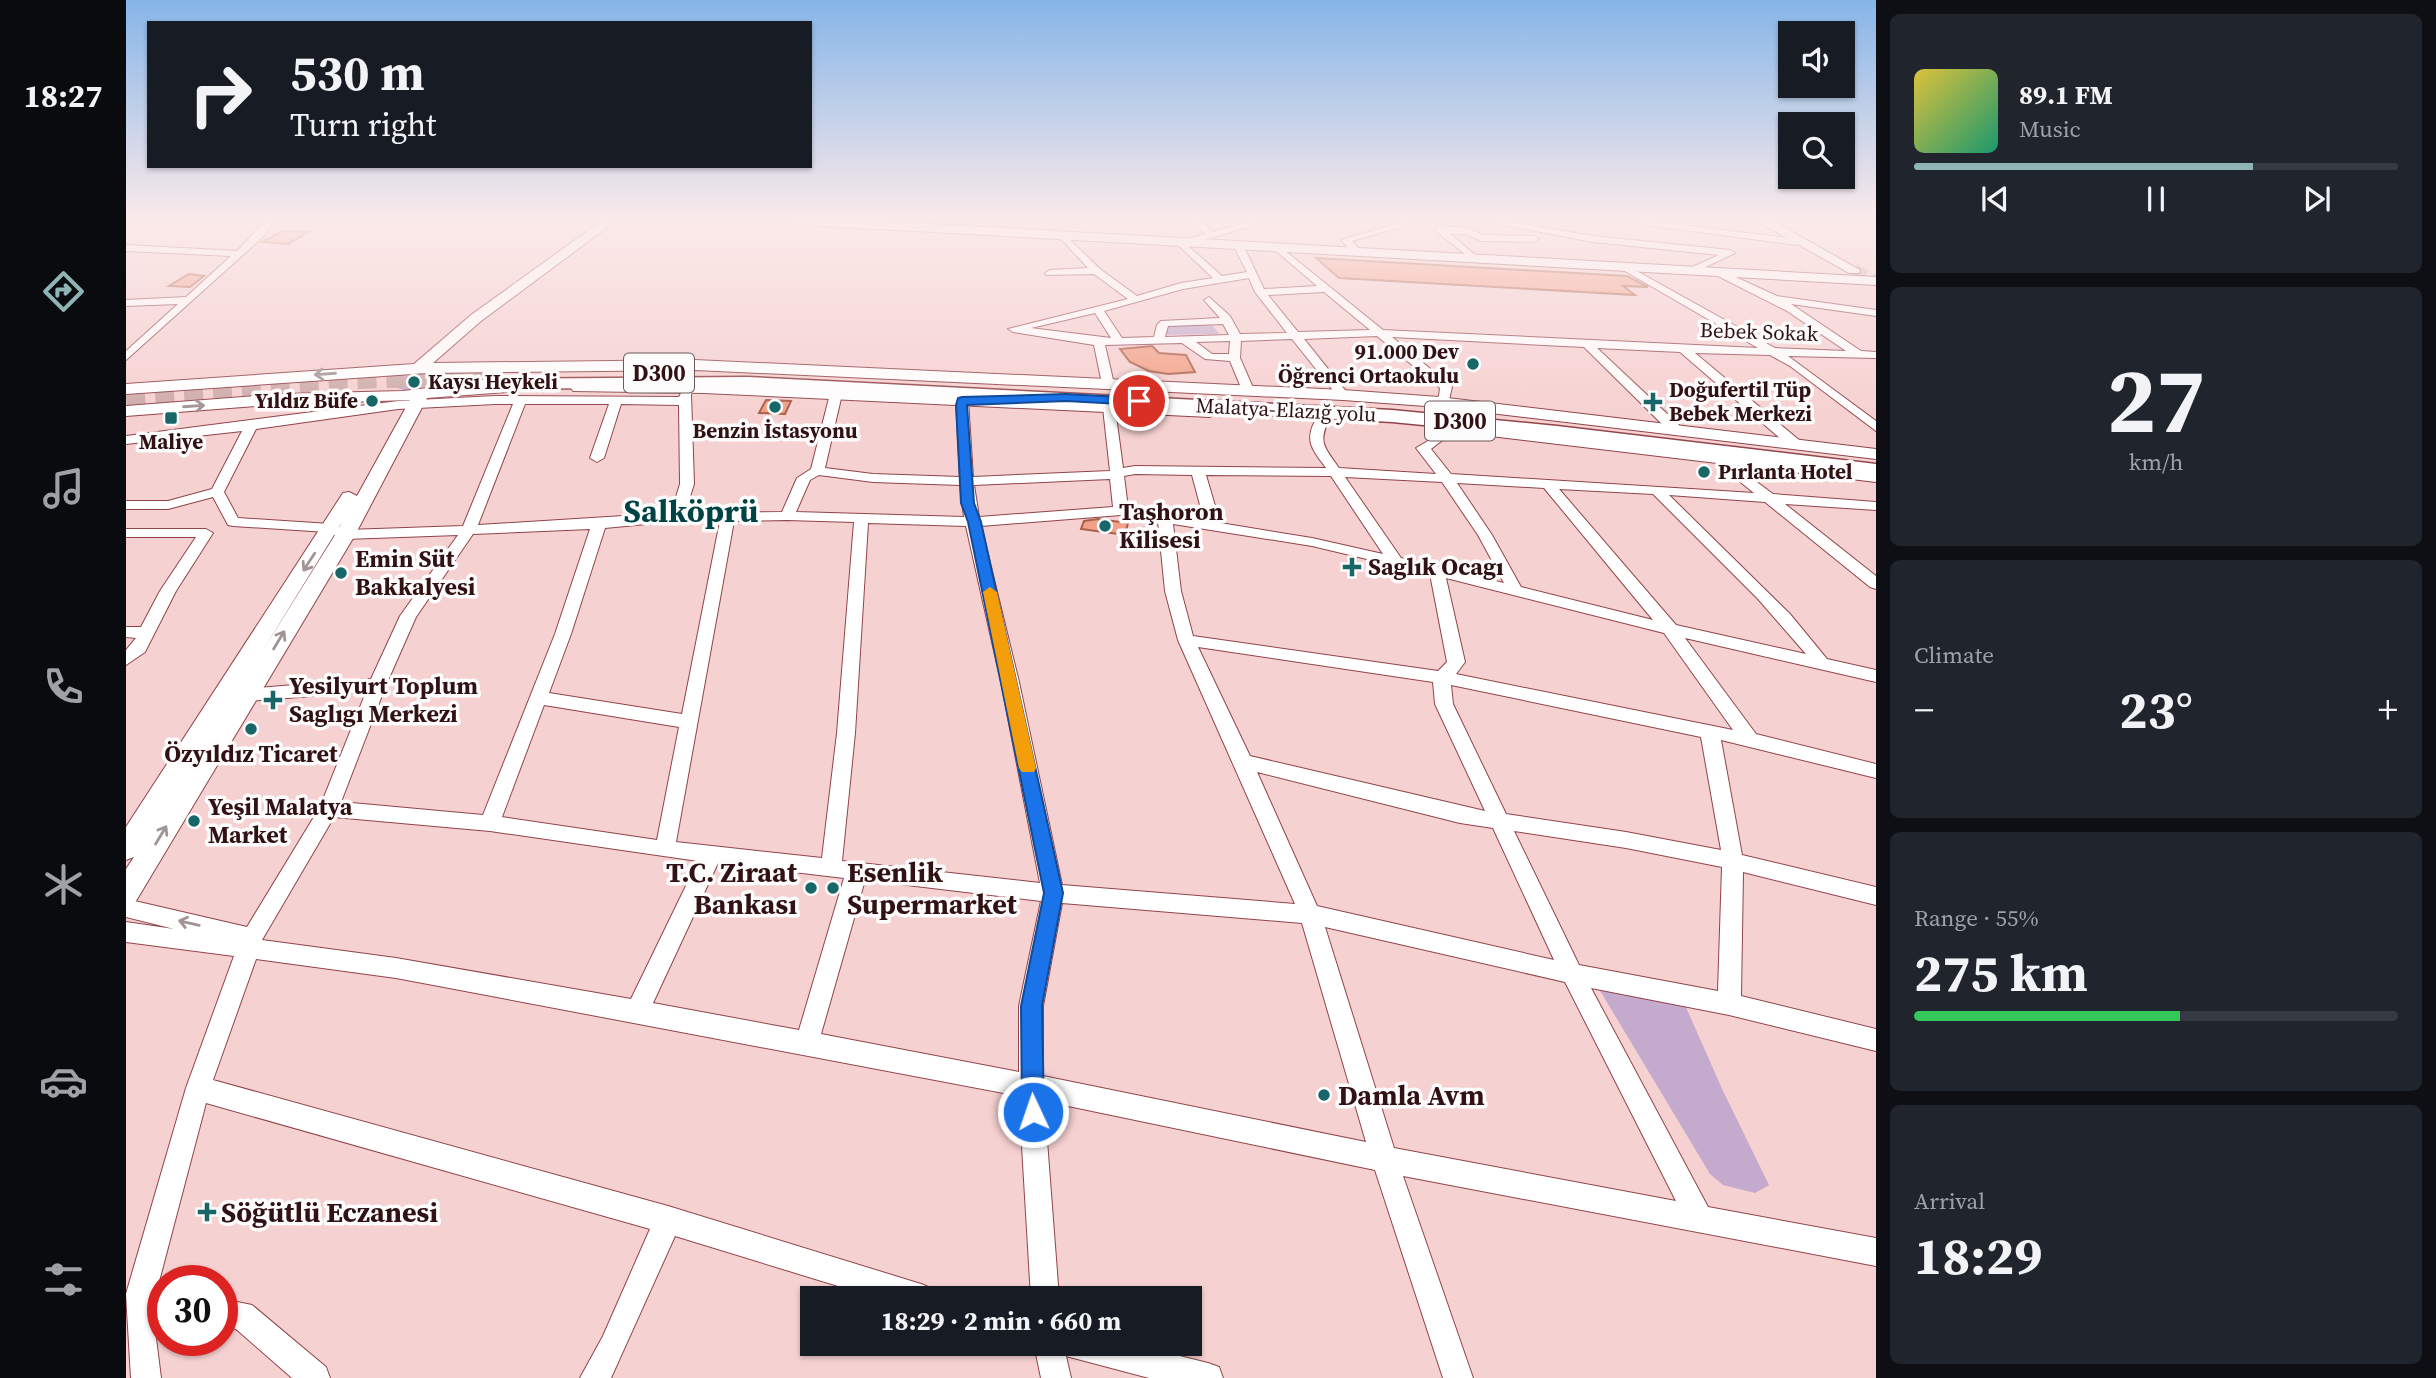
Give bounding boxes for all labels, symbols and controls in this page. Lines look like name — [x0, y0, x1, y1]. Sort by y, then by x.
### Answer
map controls — [1778, 21, 1855, 189]
button: sound — [1778, 21, 1855, 98]
text: 530 m — [290, 39, 425, 106]
icon: right — [175, 49, 266, 140]
text: 18:27 — [24, 74, 102, 118]
text: 89.1 FM — [2019, 77, 2113, 113]
text: Turn right — [290, 103, 436, 147]
button: search — [1778, 112, 1855, 189]
text: Music — [2019, 113, 2081, 145]
icon: previous — [1976, 180, 2014, 218]
icon: pause — [2137, 180, 2175, 218]
icon: next — [2298, 180, 2336, 218]
icon: directions — [39, 267, 88, 316]
street label: Bebek Sokak — [1699, 315, 1819, 348]
place label: 91.000 Dev Öğrenci Ortaokulu — [1278, 337, 1459, 390]
text: 27 — [2107, 338, 2205, 462]
road number: D300 — [624, 354, 694, 392]
marker: 91.000 Dev Öğrenci Ortaokulu — [1465, 356, 1481, 372]
place label: Kaysı Heykeli — [428, 367, 558, 396]
one-way arrow — [314, 368, 337, 381]
pin — [1109, 371, 1169, 431]
marker: Kaysı Heykeli — [406, 374, 422, 390]
place label: Doğufertil Tüp Bebek Merkezi — [1669, 375, 1812, 428]
icon: arrive — [1120, 382, 1158, 420]
place label: Yıldız Büfe — [255, 386, 358, 415]
street label: Malatya-Elazığ yolu — [1195, 390, 1377, 429]
marker: Doğufertil Tüp Bebek Merkezi — [1643, 392, 1663, 412]
marker: Yıldız Büfe — [364, 393, 380, 409]
one-way arrow — [182, 399, 205, 412]
marker: Benzin İstasyonu — [767, 399, 783, 415]
road number: D300 — [1425, 402, 1495, 440]
marker: Maliye — [163, 410, 179, 426]
place label: Benzin İstasyonu — [692, 416, 858, 445]
place label: Maliye — [139, 427, 203, 456]
text: km/h — [2129, 446, 2183, 478]
place label: Pırlanta Hotel — [1718, 457, 1853, 486]
icon: music — [39, 464, 88, 513]
marker: Pırlanta Hotel — [1696, 464, 1712, 480]
district label: Salköprü — [624, 489, 758, 533]
place label: Taşhoron Kilisesi — [1119, 495, 1224, 556]
marker: Taşhoron Kilisesi — [1097, 518, 1113, 534]
place label: Emin Süt Bakkalyesi — [355, 542, 476, 603]
place label: Saglık Ocagı — [1368, 550, 1504, 583]
one-way arrow — [302, 551, 316, 571]
marker: Saglık Ocagı — [1342, 557, 1362, 577]
marker: Emin Süt Bakkalyesi — [333, 565, 349, 581]
one-way arrow — [273, 631, 287, 651]
text: Climate — [1914, 639, 1994, 671]
icon: phone — [39, 662, 88, 711]
place label: Yesilyurt Toplum Saglıgı Merkezi — [289, 669, 478, 730]
text: 23° — [2119, 674, 2193, 745]
text: − — [1914, 684, 1934, 736]
text: + — [2378, 684, 2398, 736]
marker: Yesilyurt Toplum Saglıgı Merkezi — [263, 690, 283, 710]
marker: Özyıldız Ticaret — [243, 721, 259, 737]
place label: Özyıldız Ticaret — [164, 737, 338, 770]
place label: Yeşil Malatya Market — [208, 790, 353, 851]
marker: Yeşil Malatya Market — [186, 813, 202, 829]
one-way arrow — [155, 825, 169, 845]
place label: T.C. Ziraat Bankası — [666, 853, 798, 923]
place label: Esenlik Supermarket — [847, 853, 1018, 923]
icon: climate — [39, 860, 88, 909]
marker: T.C. Ziraat Bankası — [803, 880, 819, 896]
marker: Esenlik Supermarket — [825, 880, 841, 896]
text: Range · 55% — [1914, 902, 2039, 934]
one-way arrow — [178, 916, 201, 929]
text: 275 km — [1914, 937, 2088, 1008]
icon: car — [39, 1057, 88, 1106]
position arrow — [996, 1075, 1070, 1149]
place label: Damla Avm — [1338, 1076, 1485, 1114]
marker: Damla Avm — [1316, 1087, 1332, 1103]
text: Arrival — [1914, 1185, 1985, 1217]
place label: Söğütlü Eczanesi — [221, 1193, 438, 1231]
marker: Söğütlü Eczanesi — [199, 1204, 215, 1220]
text: 18:29 — [1914, 1220, 2042, 1291]
icon: filters — [39, 1255, 88, 1304]
speed limit sign: 30 — [147, 1265, 238, 1356]
text: 18:29 · 2 min · 660 m — [881, 1303, 1121, 1339]

